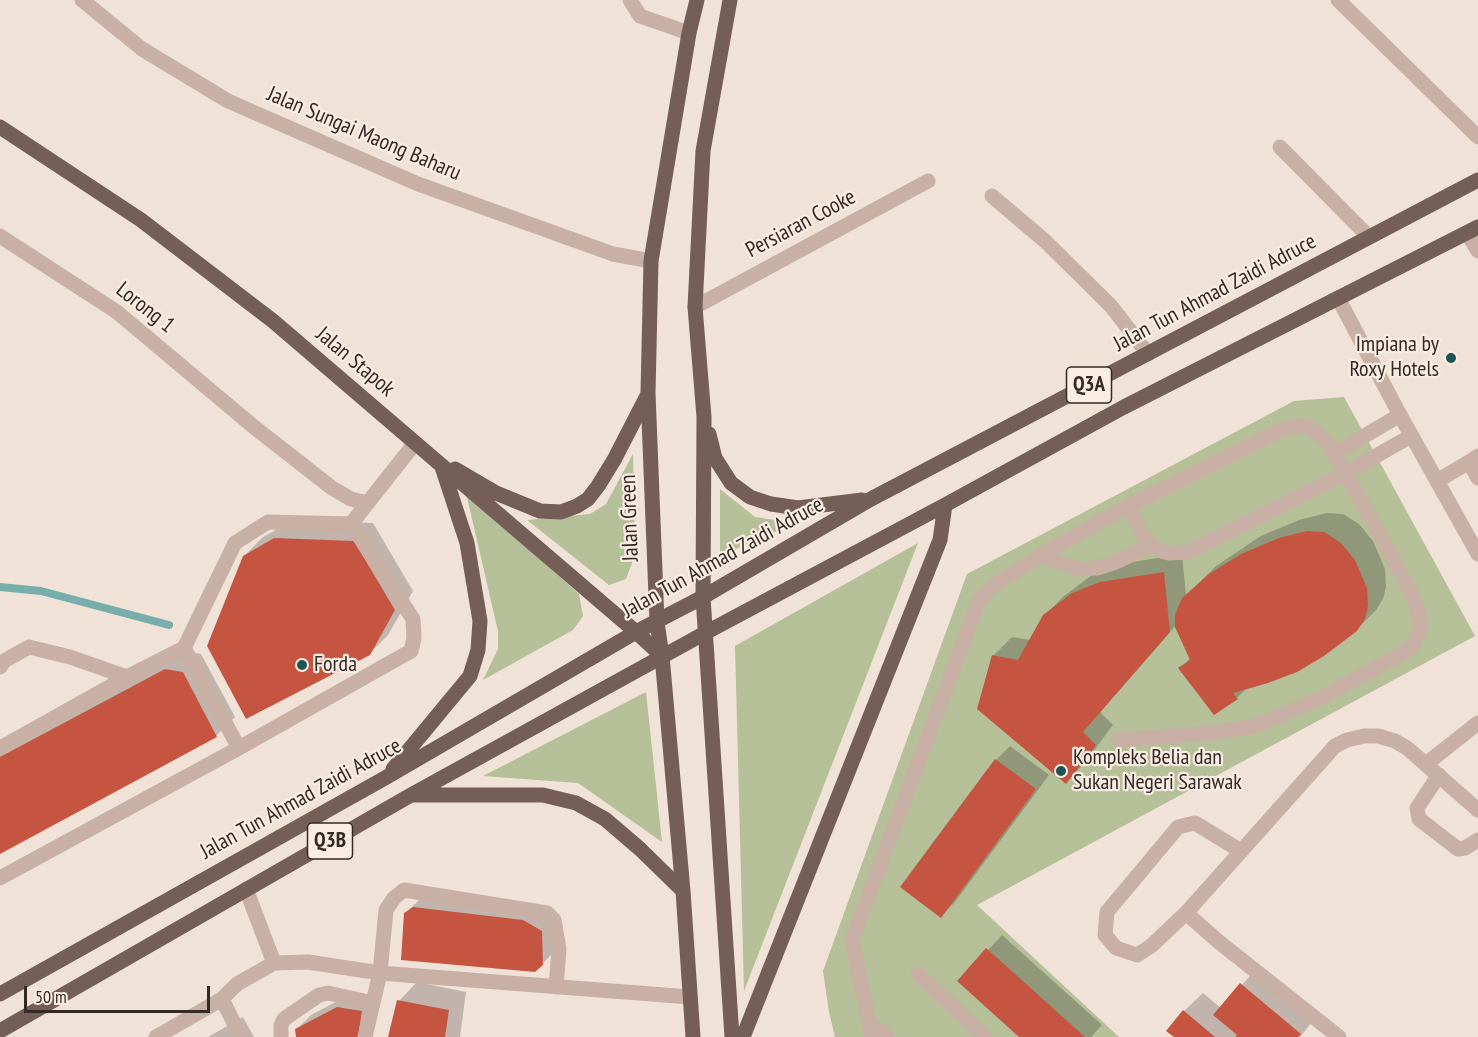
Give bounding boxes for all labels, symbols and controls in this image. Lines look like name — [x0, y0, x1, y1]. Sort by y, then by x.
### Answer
street label: Jalan Sungai Maong Baharu — [263, 81, 465, 187]
street label: Persiaran Cooke — [742, 184, 860, 264]
street label: Jalan Tun Ahmad Zaidi Adruce — [1109, 228, 1321, 358]
street label: Lorong 1 — [111, 277, 179, 339]
street label: Jalan Stapok — [310, 322, 400, 402]
place label: Impiana by Roxy Hotels — [1349, 332, 1439, 384]
marker: Impiana by Roxy Hotels — [1444, 351, 1458, 365]
road number: Q3A — [1066, 367, 1112, 403]
street label: Jalan Green — [615, 474, 645, 562]
street label: Jalan Tun Ahmad Zaidi Adruce — [618, 492, 828, 624]
place label: Forda — [314, 652, 357, 678]
marker: Forda — [295, 658, 309, 672]
street label: Jalan Tun Ahmad Zaidi Adruce — [196, 733, 406, 865]
place label: Kompleks Belia dan Sukan Negeri Sarawak — [1073, 745, 1242, 796]
marker: Kompleks Belia dan Sukan Negeri Sarawak — [1054, 764, 1068, 778]
road number: Q3B — [308, 823, 352, 859]
scale bar — [27, 974, 213, 1012]
text: 50 m — [35, 985, 67, 1008]

